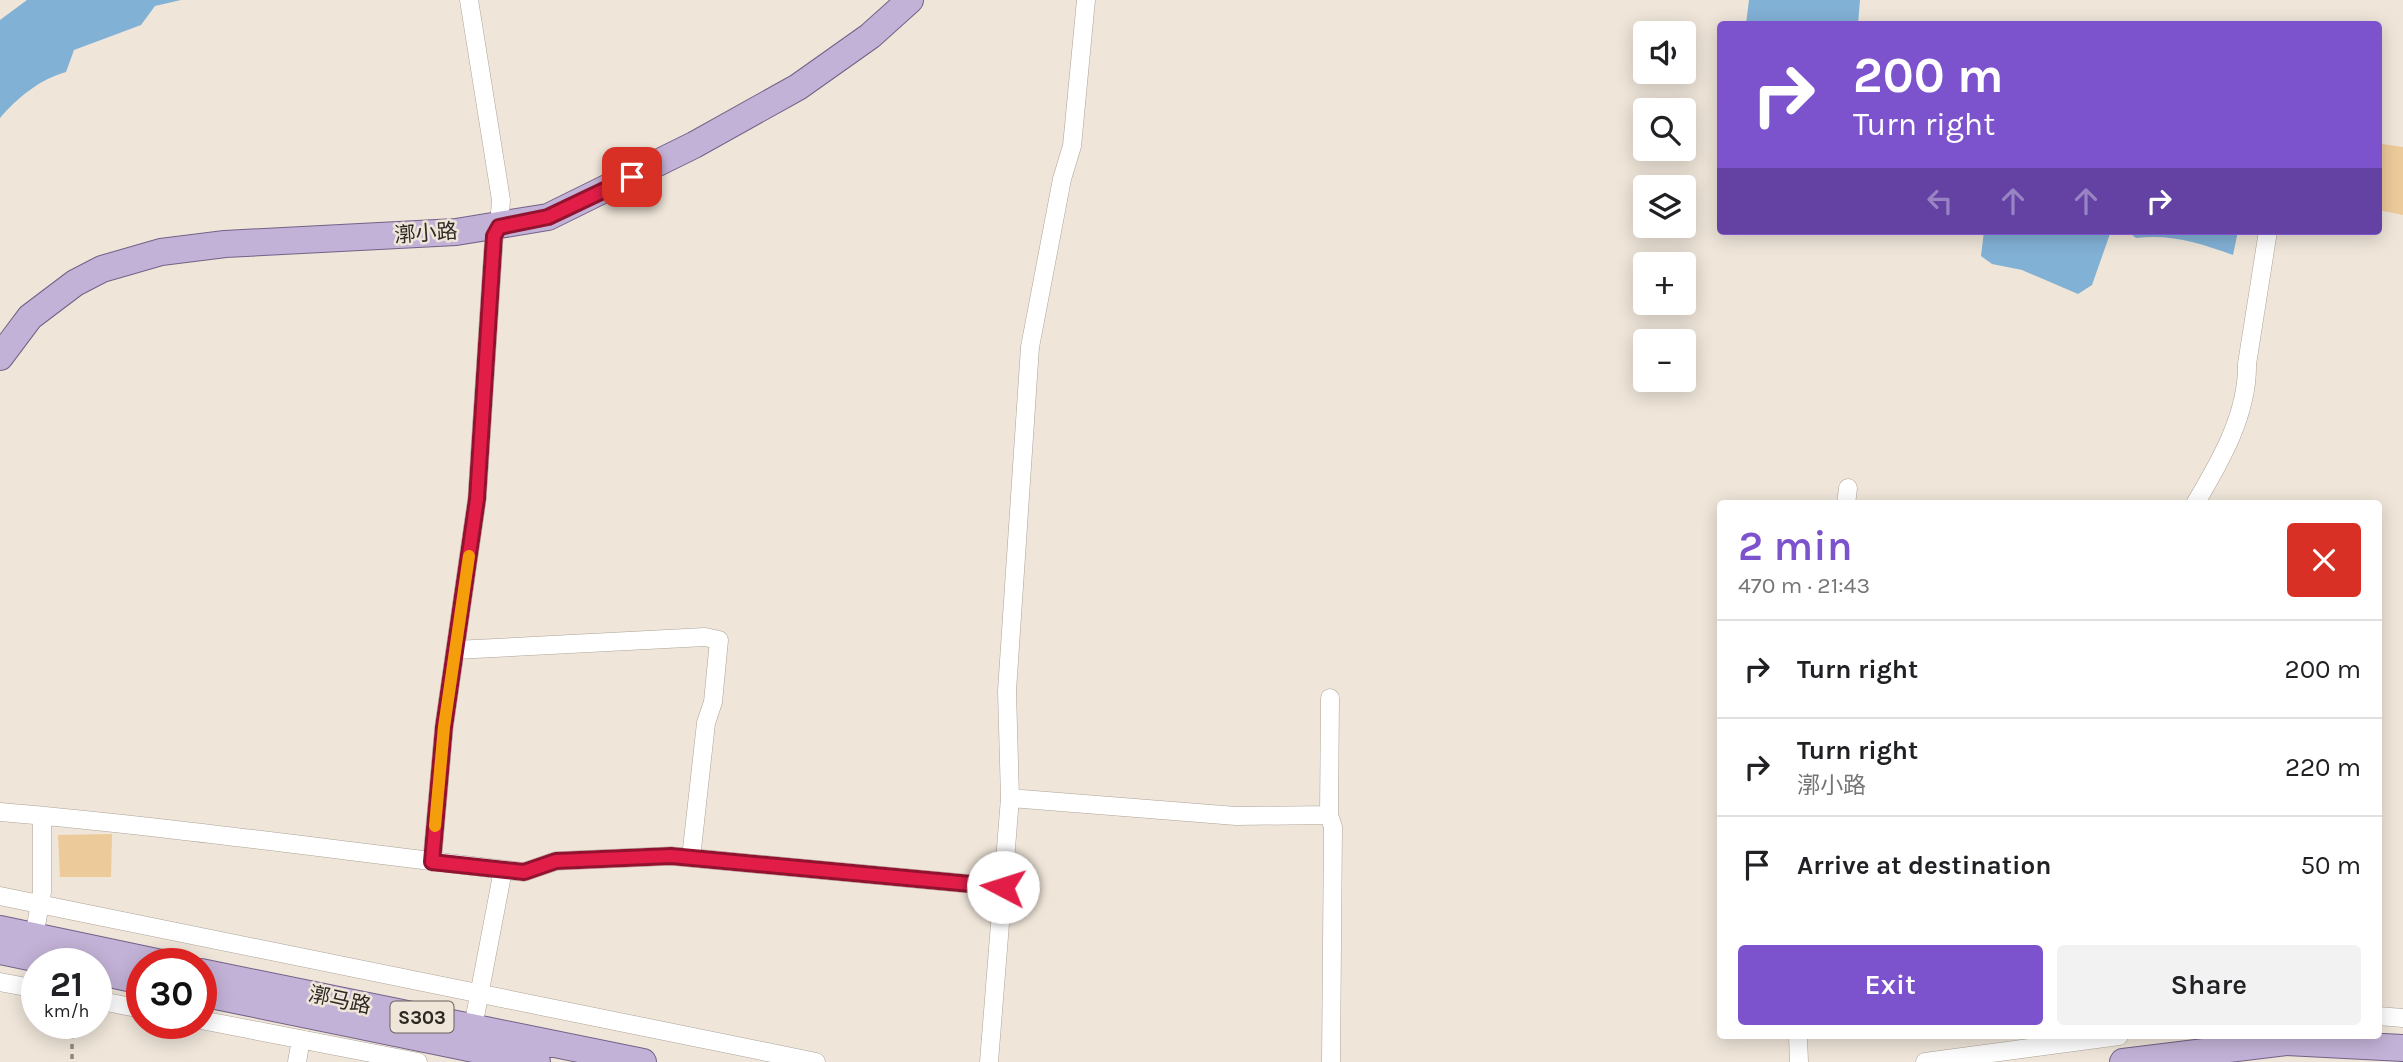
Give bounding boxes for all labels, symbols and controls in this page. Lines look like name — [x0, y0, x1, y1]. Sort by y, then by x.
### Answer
map controls — [1633, 21, 1696, 392]
button: sound — [1633, 21, 1696, 84]
text: 200 m — [1853, 47, 2004, 104]
icon: right — [1738, 49, 1829, 140]
button: search — [1633, 98, 1696, 161]
text: Turn right — [1853, 106, 1995, 143]
pin — [602, 147, 662, 207]
icon: arrive — [613, 158, 651, 196]
button: layers — [1633, 175, 1696, 238]
icon: left — [1921, 182, 1959, 220]
icon: ahead — [1994, 182, 2032, 220]
icon: ahead — [2067, 182, 2105, 220]
icon: right — [2140, 182, 2178, 220]
street label: 漷小路 — [394, 219, 458, 247]
button: + — [1633, 252, 1696, 315]
button: − — [1633, 329, 1696, 392]
text: 2 min — [1738, 521, 1853, 571]
button: close — [2287, 523, 2361, 597]
text: 470 m · 21:43 — [1738, 572, 1870, 599]
icon: right — [1738, 650, 1776, 688]
text: Turn right — [1797, 654, 1918, 685]
text: 200 m — [2285, 654, 2361, 685]
text: Turn right — [1797, 735, 1918, 766]
icon: right — [1738, 748, 1776, 786]
text: 220 m — [2285, 752, 2361, 783]
text: 漷小路 — [1797, 772, 1866, 799]
icon: arrive — [1738, 846, 1776, 884]
position arrow — [966, 850, 1040, 924]
text: Arrive at destination — [1797, 850, 2051, 881]
text: 50 m — [2300, 850, 2361, 881]
button: Exit — [1738, 945, 2043, 1025]
button: Share — [2057, 945, 2361, 1025]
speed limit sign: 30 — [126, 948, 217, 1039]
text: 21 — [50, 964, 83, 1005]
street label: 漷马路 — [307, 982, 373, 1018]
text: km/h — [44, 1000, 89, 1022]
road number: S303 — [390, 1001, 453, 1032]

